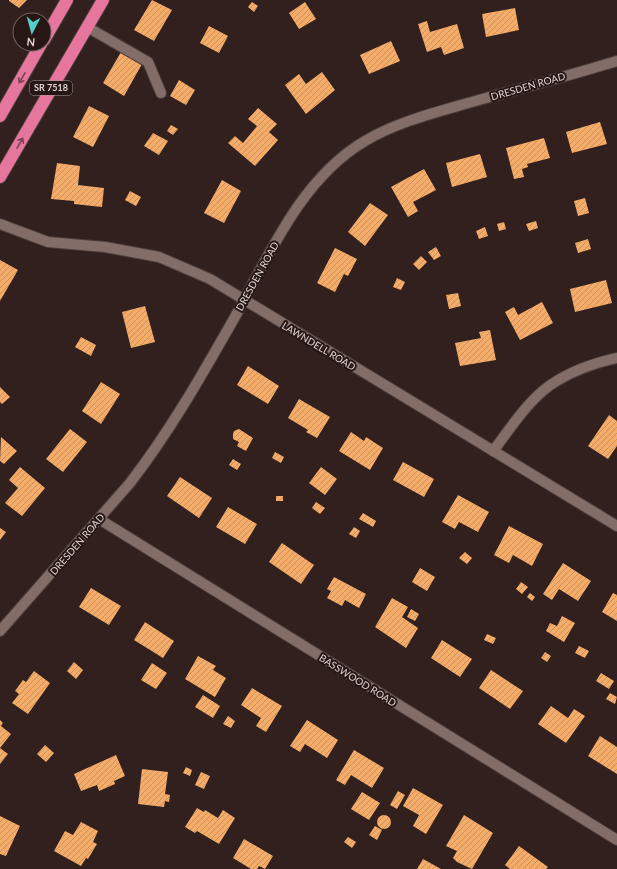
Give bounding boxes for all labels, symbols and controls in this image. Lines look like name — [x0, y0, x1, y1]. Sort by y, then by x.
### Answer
north arrow — [12, 12, 52, 52]
text: N — [26, 36, 36, 49]
street label: DRESDEN ROAD — [489, 70, 567, 102]
one-way arrow — [18, 72, 26, 84]
road number: SR 7518 — [30, 81, 72, 95]
one-way arrow — [16, 137, 24, 149]
street label: DRESDEN ROAD — [233, 239, 281, 313]
street label: LAWNDELL ROAD — [280, 319, 358, 373]
street label: DRESDEN ROAD — [47, 511, 107, 577]
street label: BASSWOOD ROAD — [317, 651, 399, 709]

